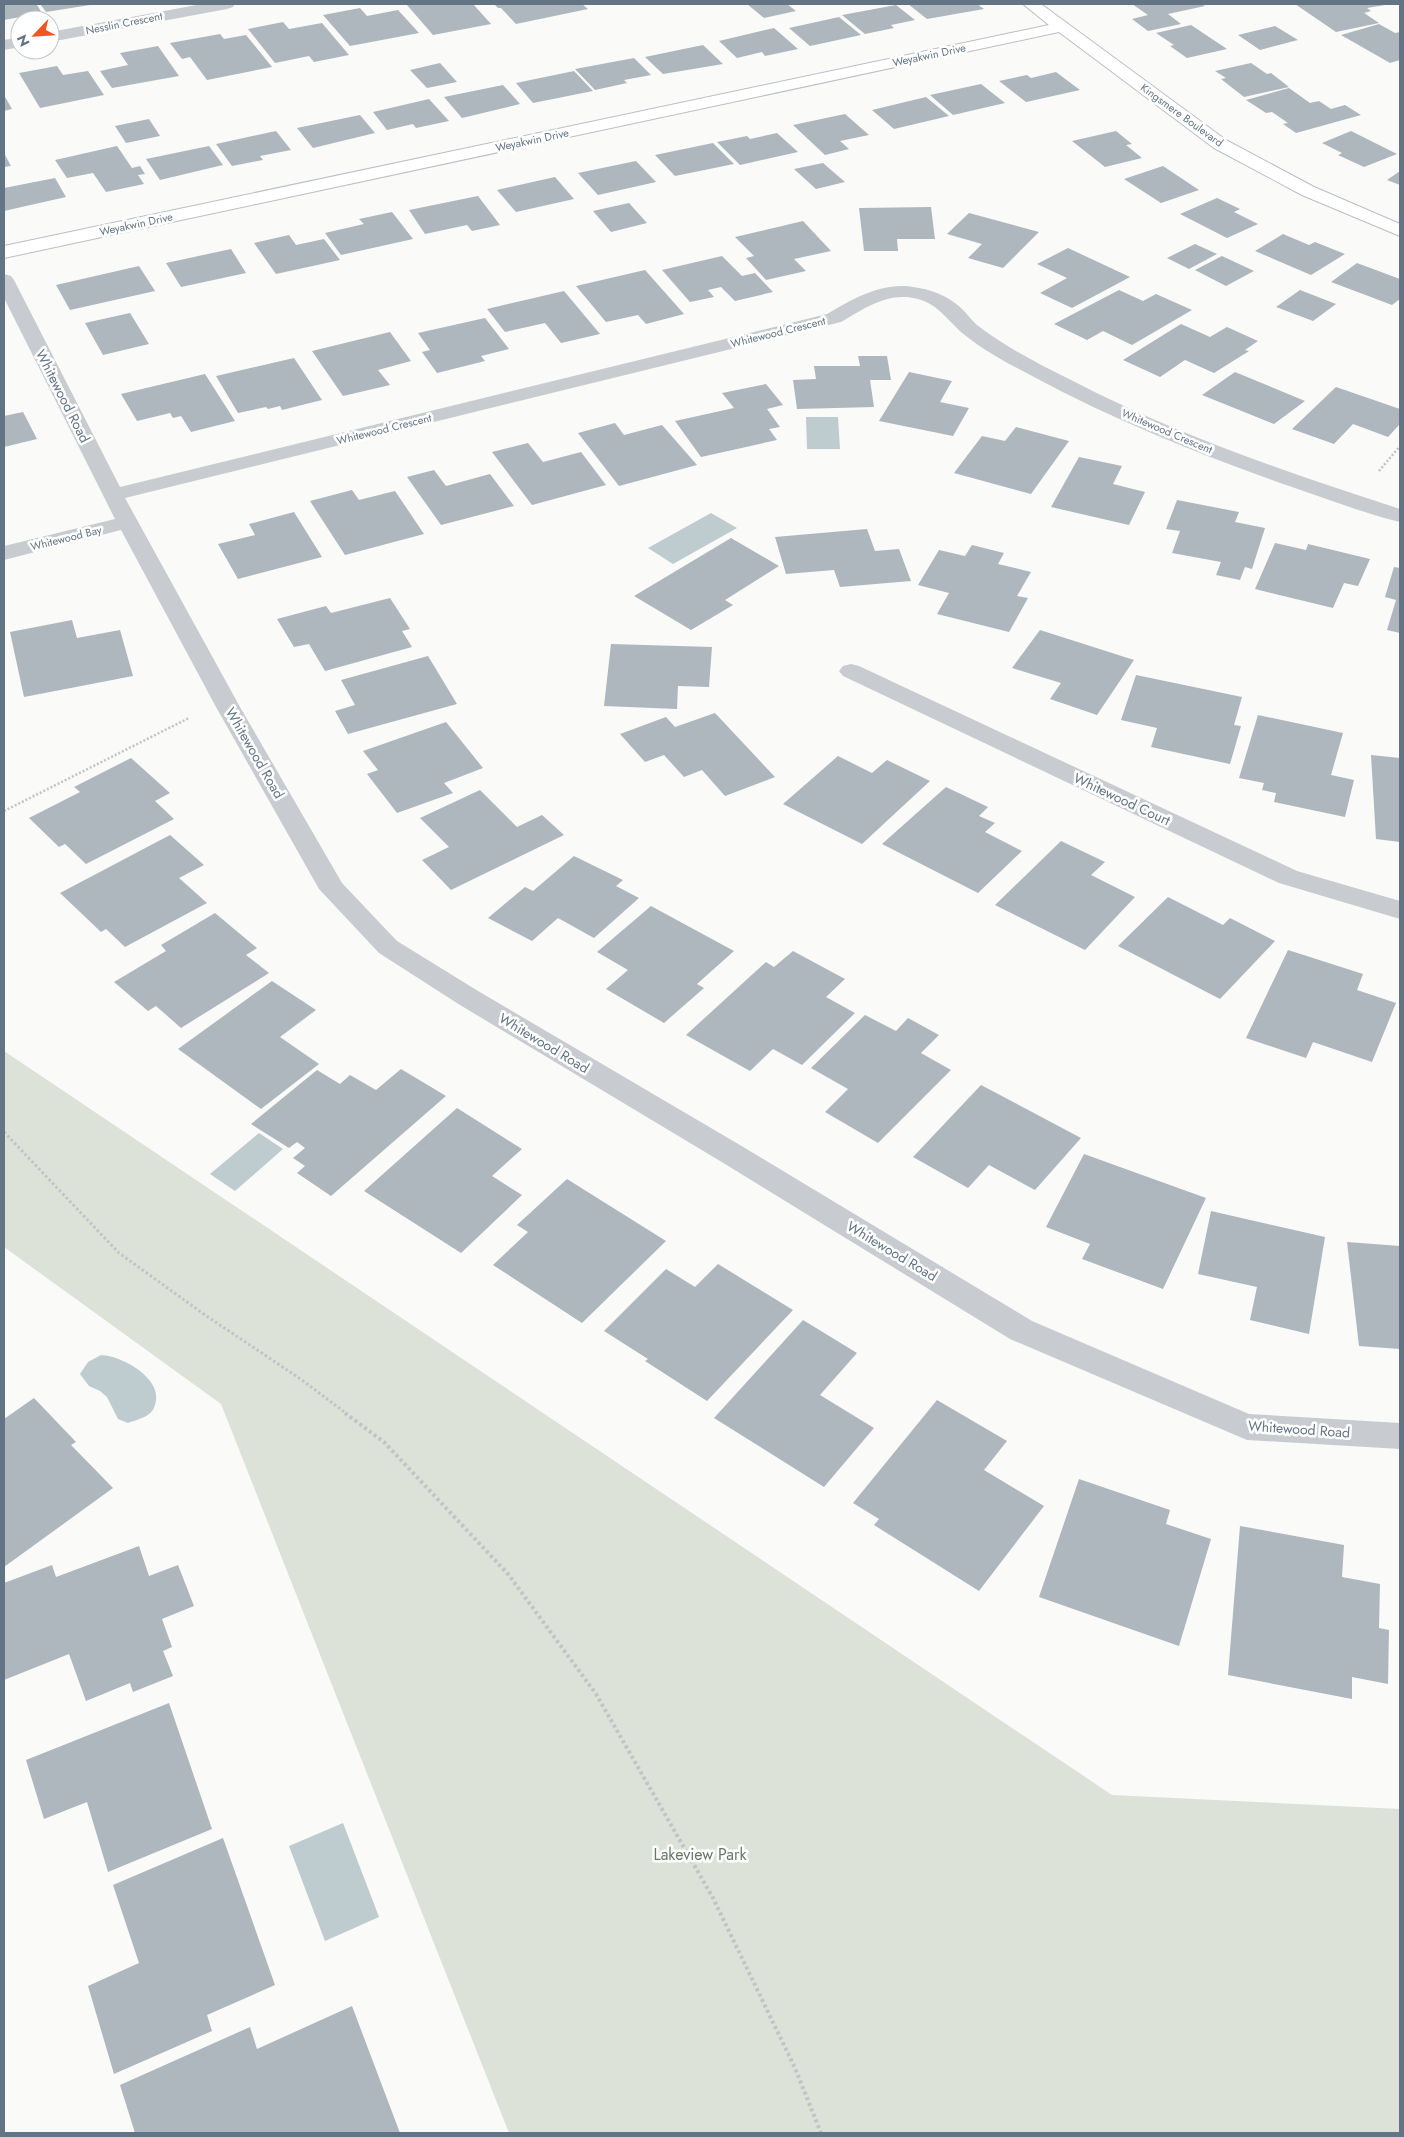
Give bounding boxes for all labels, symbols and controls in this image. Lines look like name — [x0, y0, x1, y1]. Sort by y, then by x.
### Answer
street label: Nesslin Crescent — [84, 8, 164, 38]
north arrow — [10, 10, 60, 60]
text: N — [12, 31, 35, 50]
street label: Weyakwin Drive — [891, 39, 967, 71]
street label: Kingsmere Boulevard — [1137, 80, 1227, 150]
street label: Weyakwin Drive — [494, 124, 570, 156]
street label: Weyakwin Drive — [98, 208, 174, 240]
street label: Whitewood Crescent — [729, 312, 827, 352]
street label: Whitewood Road — [31, 346, 95, 446]
street label: Whitewood Crescent — [1119, 405, 1215, 457]
street label: Whitewood Crescent — [335, 409, 433, 449]
street label: Whitewood Bay — [29, 521, 103, 555]
street label: Whitewood Road — [221, 704, 289, 802]
street label: Whitewood Court — [1070, 768, 1174, 830]
street label: Whitewood Road — [495, 1008, 593, 1078]
street label: Whitewood Road — [843, 1216, 941, 1286]
street label: Whitewood Road — [1247, 1415, 1351, 1443]
park label: Lakeview Park — [653, 1843, 748, 1866]

